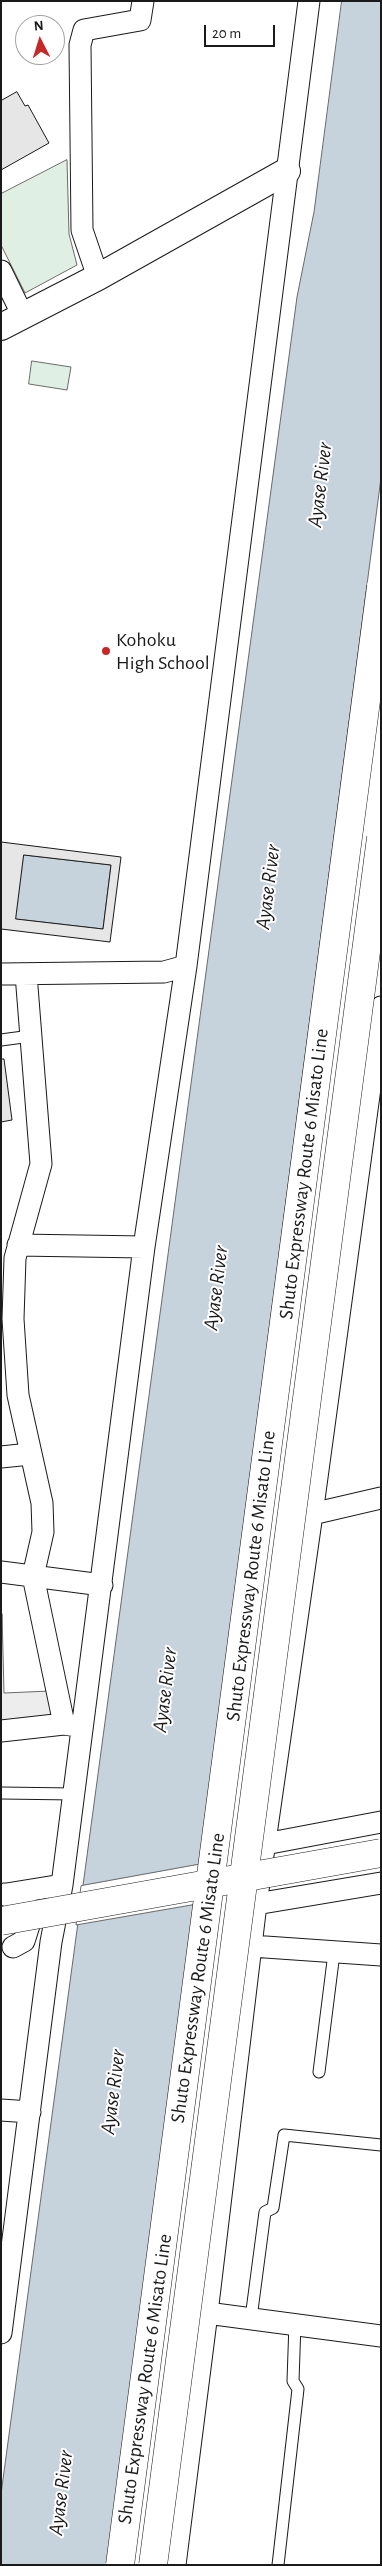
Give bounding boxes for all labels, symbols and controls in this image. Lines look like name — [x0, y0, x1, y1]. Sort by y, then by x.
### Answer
north arrow — [15, 15, 65, 65]
scale bar — [207, 15, 278, 47]
text: N — [33, 19, 44, 33]
text: 20 m — [212, 26, 241, 41]
water label: Ayase River — [302, 441, 338, 529]
place label: Kohoku High School — [116, 628, 210, 675]
marker: Kohoku High School — [100, 645, 112, 657]
water label: Ayase River — [250, 843, 286, 931]
street label: Shuto Expressway Route 6 Misato Line — [274, 1027, 334, 1321]
water label: Ayase River — [198, 1244, 234, 1332]
street label: Shuto Expressway Route 6 Misato Line — [221, 1429, 281, 1723]
water label: Ayase River — [147, 1646, 183, 1734]
street label: Shuto Expressway Route 6 Misato Line — [166, 1831, 230, 2125]
water label: Ayase River — [95, 2048, 131, 2136]
street label: Shuto Expressway Route 6 Misato Line — [113, 2232, 177, 2526]
water label: Ayase River — [43, 2449, 79, 2537]

